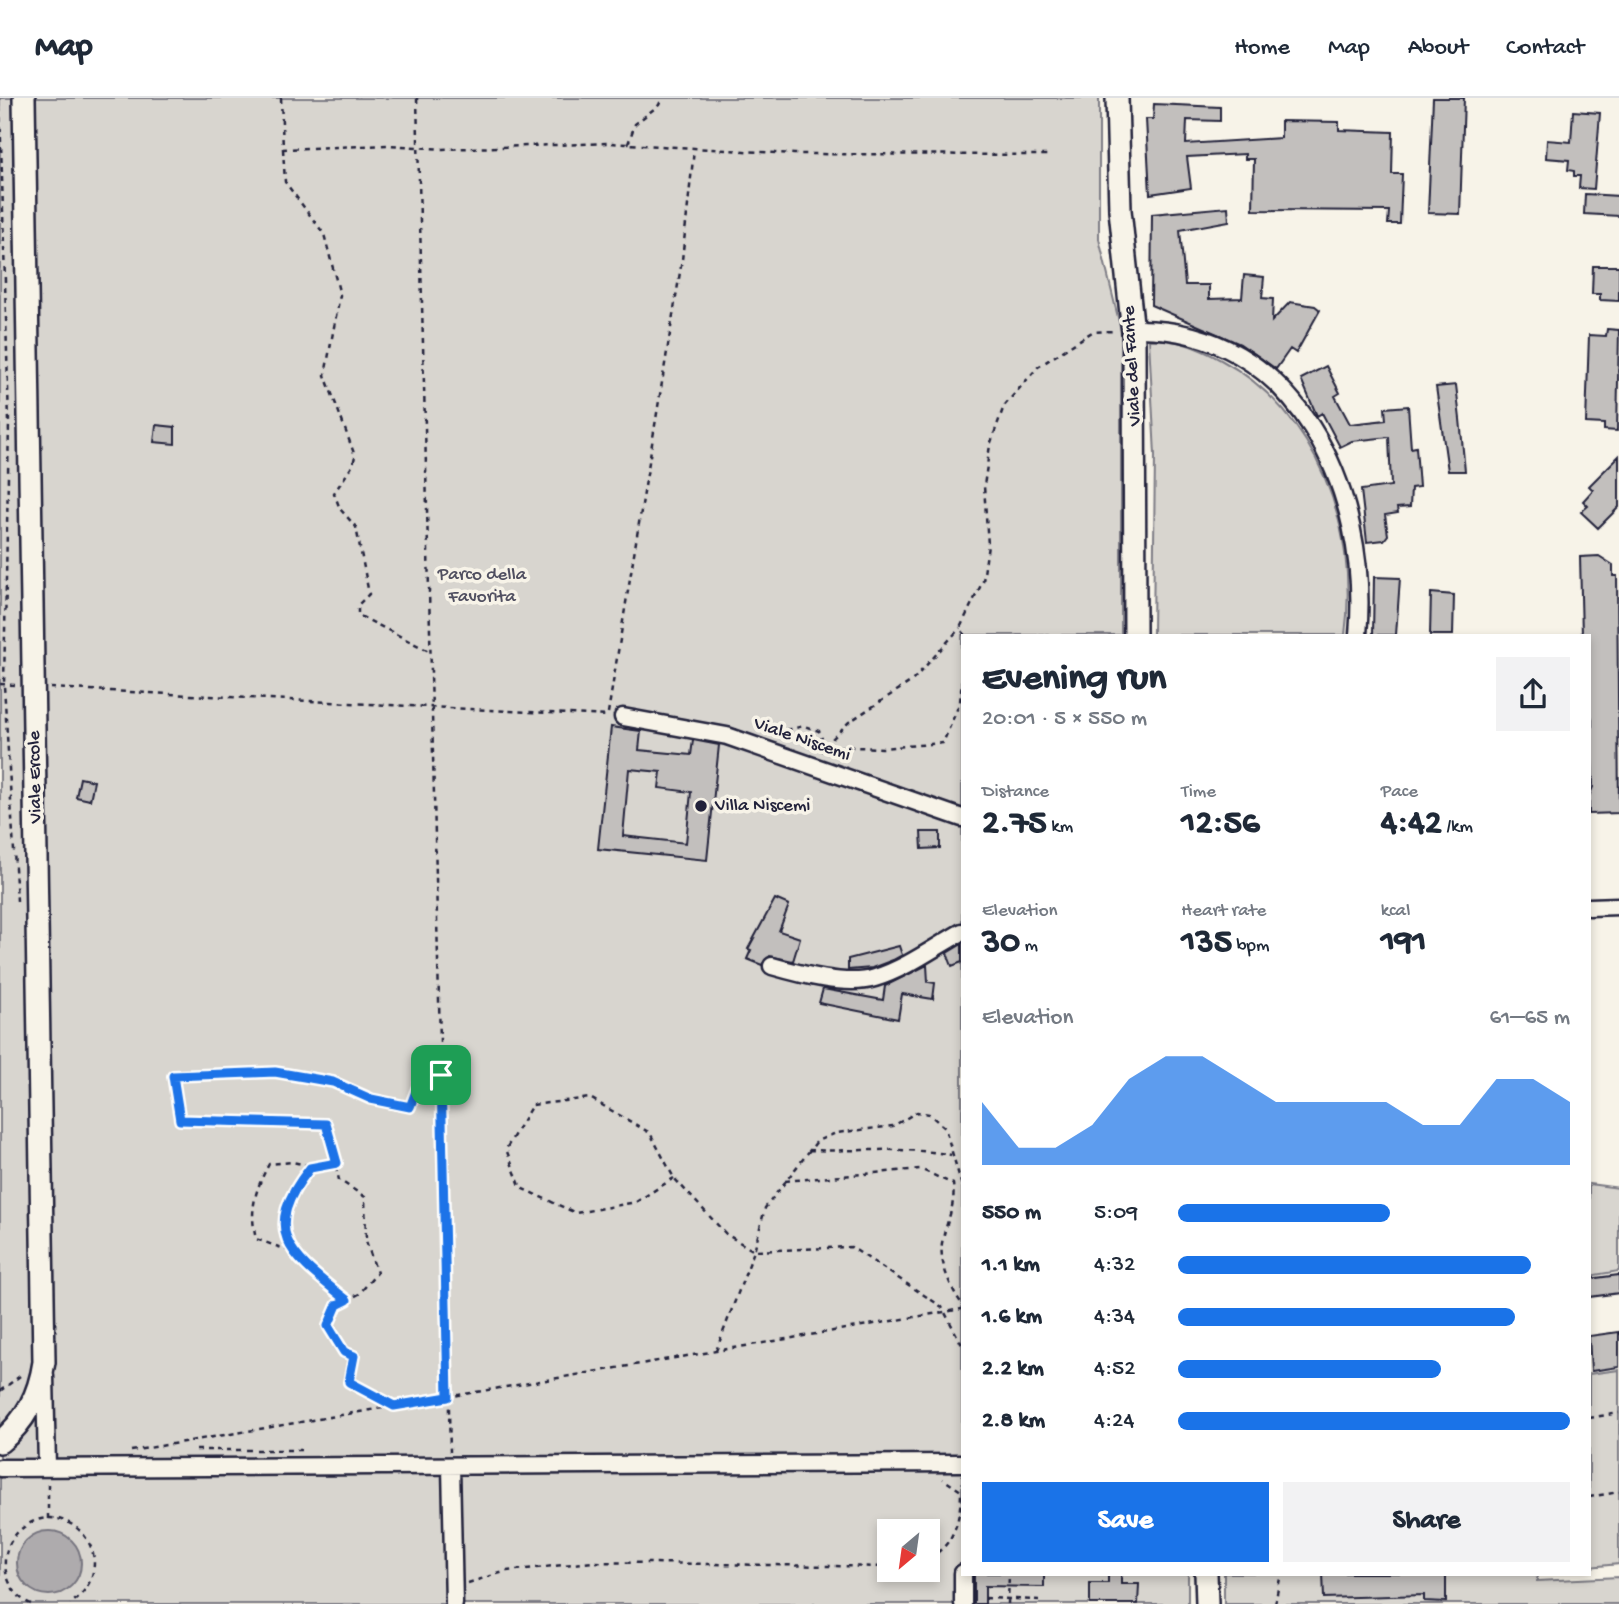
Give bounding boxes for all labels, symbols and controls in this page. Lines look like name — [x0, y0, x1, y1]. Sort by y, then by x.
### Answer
text: Map — [35, 29, 92, 67]
text: Home — [1234, 34, 1290, 63]
text: Map — [1328, 34, 1370, 63]
text: About — [1408, 34, 1468, 63]
text: Contact — [1506, 34, 1584, 63]
street label: Viale del Fante — [1118, 305, 1148, 428]
park label: Parco della Favorita — [437, 564, 528, 609]
button: share — [1496, 657, 1570, 731]
text: Evening run — [982, 658, 1166, 702]
text: 20:01 · 5 × 550 m — [982, 706, 1147, 733]
street label: Viale Niscemi — [750, 712, 854, 767]
street label: Viale Ercole — [24, 730, 48, 824]
text: Distance — [982, 781, 1049, 804]
text: Time — [1181, 781, 1216, 804]
text: Pace — [1381, 781, 1418, 804]
place label: Villa Niscemi — [714, 795, 811, 818]
marker: Villa Niscemi — [693, 798, 709, 814]
text: 2.75 — [982, 804, 1047, 845]
text: 12:56 — [1181, 804, 1260, 845]
text: 4:42 — [1381, 804, 1442, 845]
text: km — [1047, 816, 1073, 839]
text: /km — [1442, 816, 1473, 839]
text: Elevation — [982, 900, 1058, 923]
text: Heart rate — [1181, 900, 1266, 923]
text: kcal — [1381, 900, 1410, 923]
text: 30 — [982, 923, 1020, 964]
text: 135 — [1181, 923, 1232, 964]
text: 191 — [1381, 923, 1426, 964]
text: m — [1020, 935, 1038, 958]
text: bpm — [1232, 935, 1269, 958]
text: Elevation — [982, 1005, 1073, 1032]
text: 61–65 m — [1489, 1005, 1570, 1032]
pin — [411, 1045, 471, 1105]
icon: arrive — [422, 1056, 460, 1094]
text: 550 m — [982, 1200, 1041, 1227]
text: 5:09 — [1094, 1200, 1138, 1227]
text: 1.1 km — [982, 1252, 1040, 1279]
text: 4:32 — [1094, 1252, 1135, 1279]
text: 1.6 km — [982, 1304, 1042, 1331]
text: 4:34 — [1094, 1304, 1135, 1331]
text: 2.2 km — [982, 1356, 1044, 1383]
text: 4:52 — [1094, 1356, 1135, 1383]
text: 2.8 km — [982, 1408, 1045, 1435]
text: 4:24 — [1094, 1408, 1134, 1435]
button: Save — [982, 1482, 1269, 1562]
button: Share — [1283, 1482, 1570, 1562]
north arrow — [877, 1519, 940, 1582]
map controls — [877, 1519, 940, 1582]

